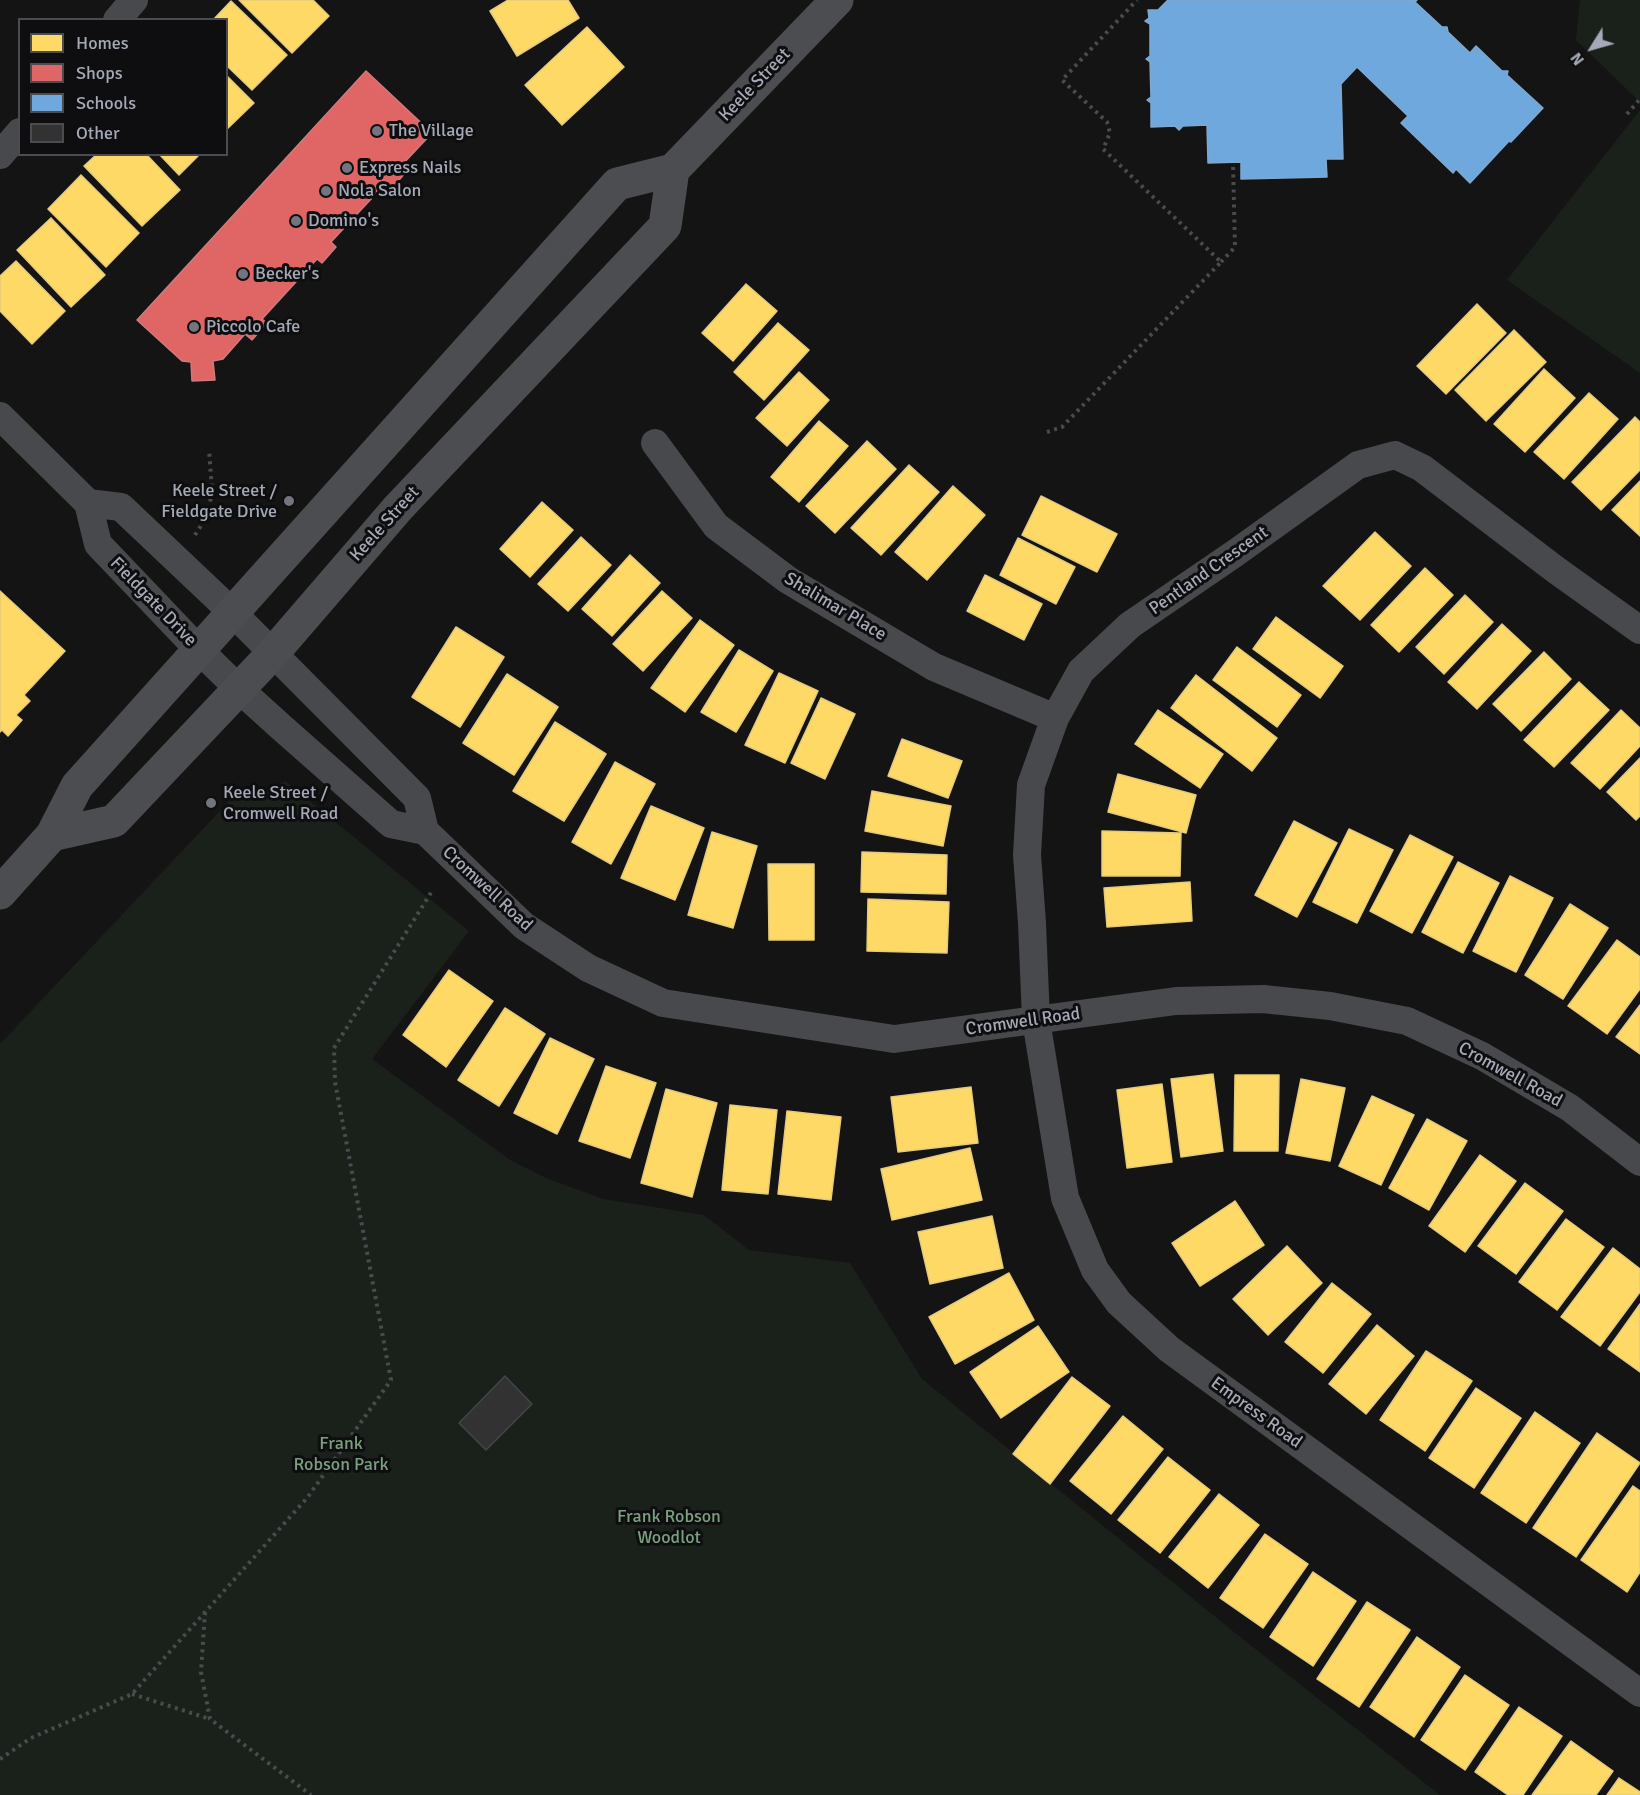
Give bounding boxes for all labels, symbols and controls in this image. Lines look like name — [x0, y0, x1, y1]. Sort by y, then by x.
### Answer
legend — [18, 18, 228, 156]
north arrow — [1562, 18, 1622, 78]
text: Homes — [76, 32, 129, 54]
street label: Keele Street — [715, 44, 795, 126]
text: N — [1566, 48, 1589, 69]
text: Shops — [76, 62, 123, 84]
text: Schools — [76, 92, 136, 114]
place label: The Village — [389, 120, 474, 142]
text: Other — [76, 122, 120, 144]
marker: The Village — [370, 124, 384, 138]
place label: Express Nails — [359, 157, 461, 179]
marker: Express Nails — [340, 161, 354, 175]
place label: Nola Salon — [338, 180, 421, 202]
marker: Nola Salon — [319, 184, 333, 198]
place label: Domino's — [308, 210, 379, 232]
marker: Domino's — [289, 214, 303, 228]
place label: Becker's — [255, 263, 319, 285]
marker: Becker's — [236, 267, 250, 281]
place label: Piccolo Cafe — [206, 316, 300, 338]
marker: Piccolo Cafe — [187, 320, 201, 334]
place label: Keele Street / Fieldgate Drive — [161, 480, 277, 522]
street label: Keele Street — [346, 482, 424, 566]
marker: Keele Street / Fieldgate Drive — [282, 494, 296, 508]
street label: Pentland Crescent — [1145, 522, 1273, 620]
street label: Fieldgate Drive — [105, 553, 201, 651]
street label: Shalimar Place — [780, 568, 890, 646]
place label: Keele Street / Cromwell Road — [223, 782, 338, 824]
marker: Keele Street / Cromwell Road — [204, 796, 218, 810]
street label: Cromwell Road — [437, 842, 537, 936]
street label: Cromwell Road — [964, 1003, 1082, 1041]
street label: Cromwell Road — [1454, 1038, 1566, 1112]
street label: Empress Road — [1206, 1373, 1306, 1453]
park label: Frank Robson Park — [293, 1433, 389, 1476]
park label: Frank Robson Woodlot — [617, 1506, 721, 1549]

